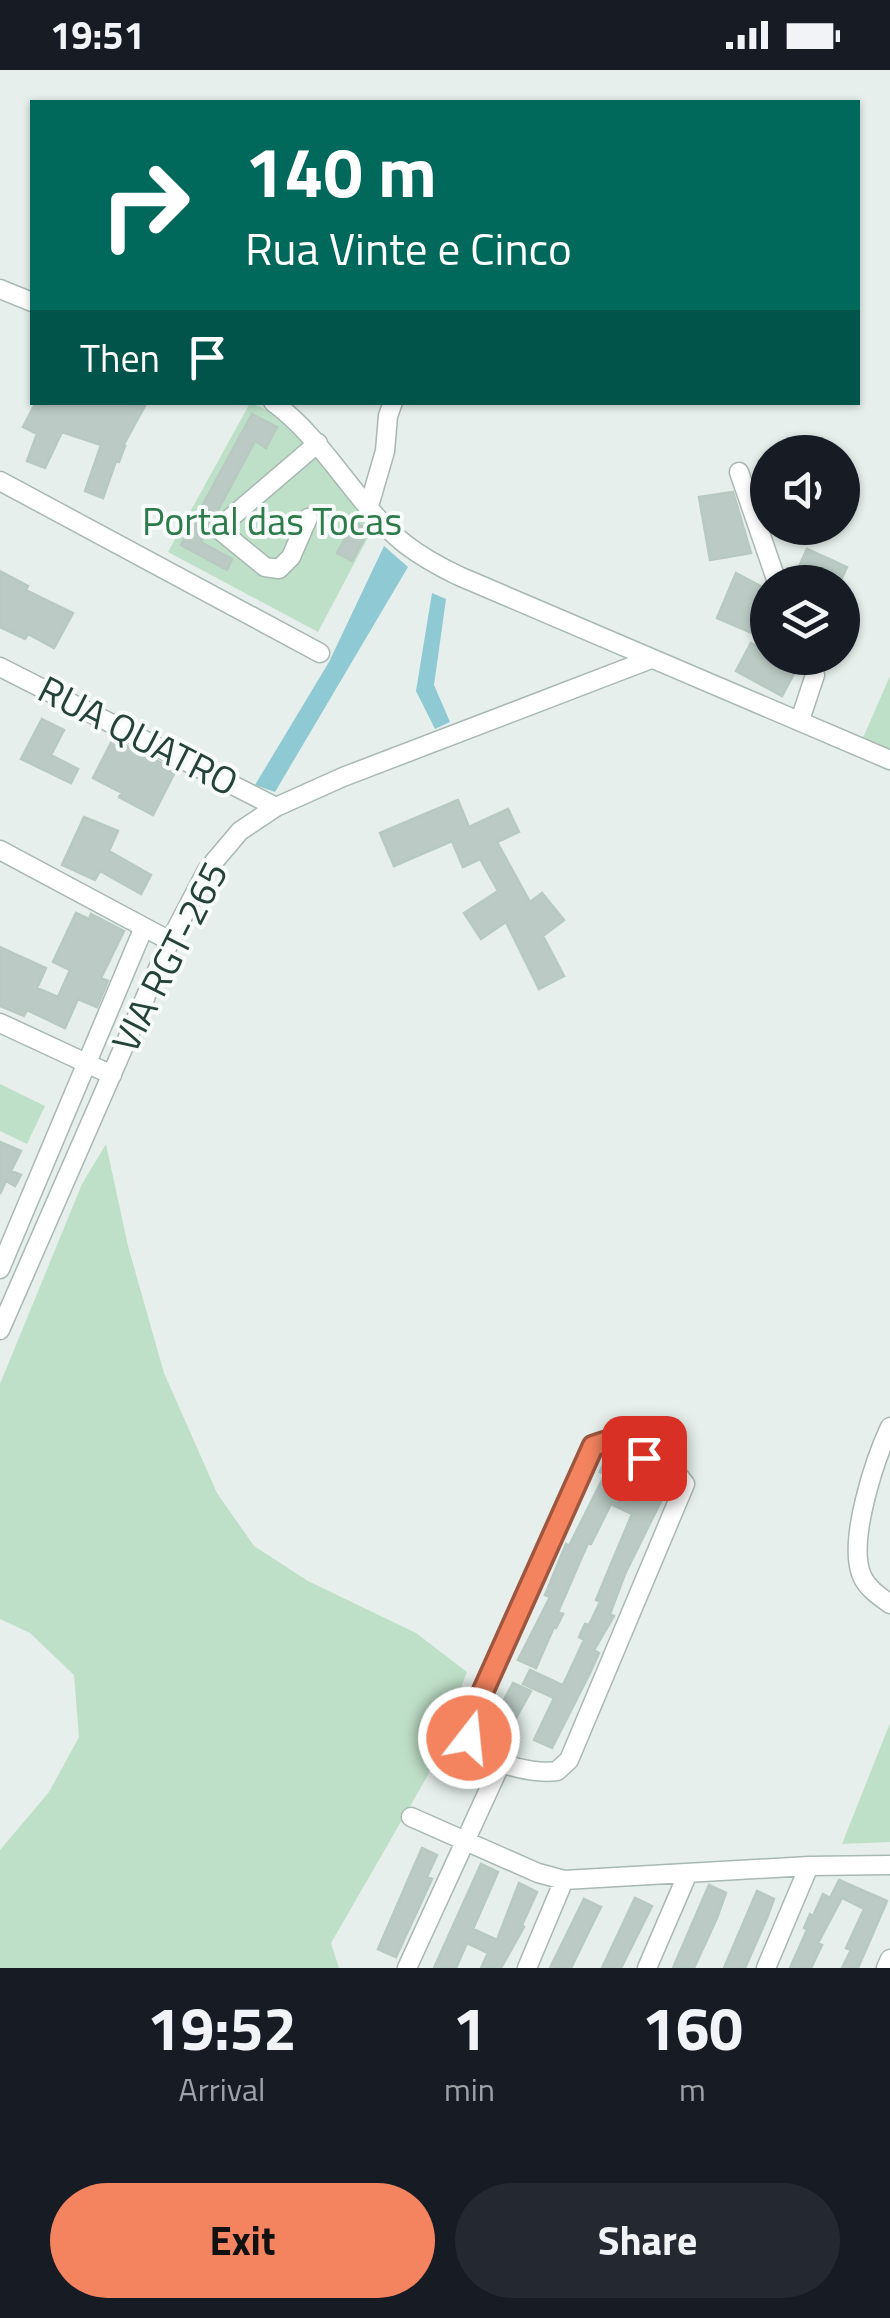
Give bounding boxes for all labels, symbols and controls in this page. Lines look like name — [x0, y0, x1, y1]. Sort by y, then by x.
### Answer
text: 19:51 — [50, 6, 145, 64]
text: 140 m — [245, 118, 437, 224]
icon: right — [80, 140, 210, 270]
text: Rua Vinte e Cinco — [245, 214, 572, 282]
text: Then — [80, 329, 160, 387]
icon: arrive — [180, 330, 235, 385]
map controls — [750, 435, 860, 675]
button: sound — [750, 435, 860, 545]
park label: Portal das Tocas — [142, 492, 402, 550]
button: layers — [750, 565, 860, 675]
street label: RUA QUATRO — [29, 660, 248, 810]
street label: VIA RGT-265 — [96, 851, 242, 1062]
pin — [602, 1416, 687, 1501]
icon: arrive — [617, 1431, 672, 1486]
position arrow — [417, 1686, 521, 1790]
text: 19:52 — [147, 1982, 297, 2073]
text: 1 — [453, 1982, 486, 2073]
text: 160 — [642, 1982, 743, 2073]
text: Arrival — [179, 2065, 265, 2113]
text: min — [444, 2065, 495, 2113]
text: m — [679, 2065, 706, 2113]
button: Exit — [50, 2183, 435, 2298]
button: Share — [455, 2183, 840, 2298]

